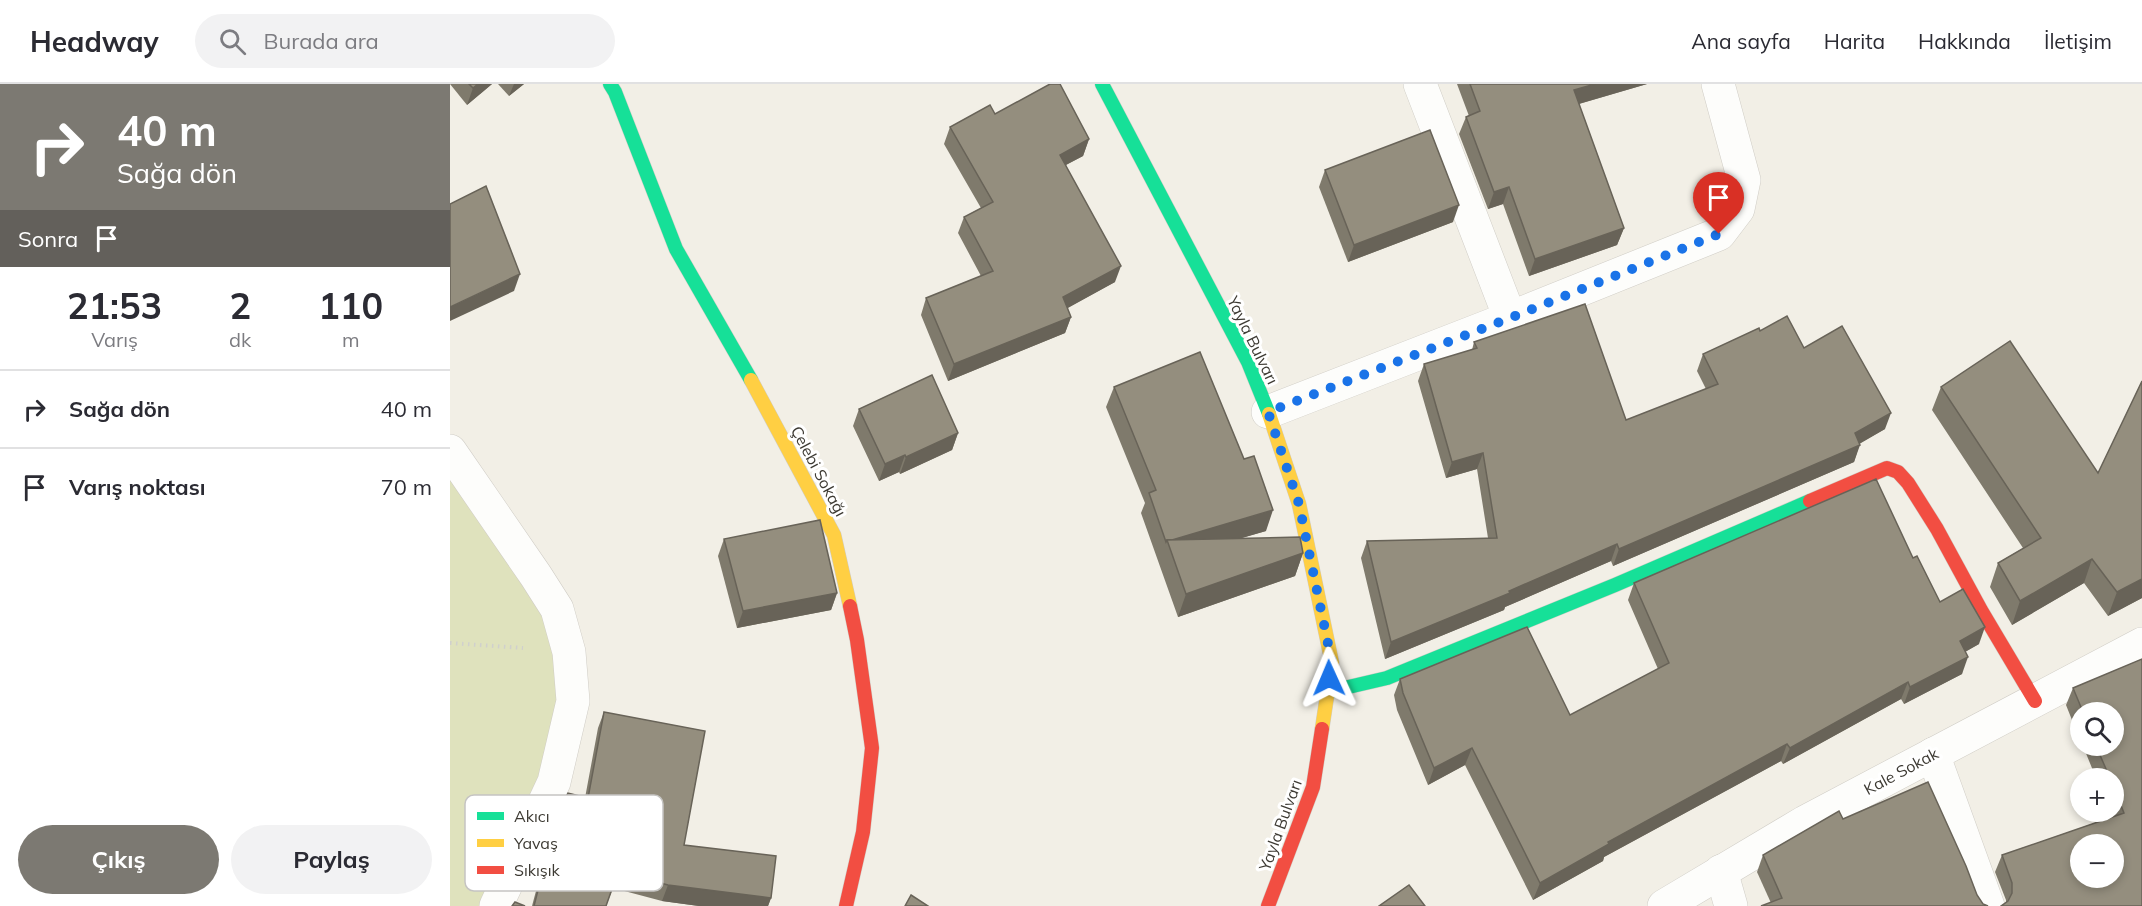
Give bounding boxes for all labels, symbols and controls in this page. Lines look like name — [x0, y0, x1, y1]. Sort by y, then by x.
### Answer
search box — [195, 14, 615, 68]
text: Headway — [30, 24, 159, 59]
icon: search — [216, 25, 249, 58]
text: Burada ara — [264, 27, 379, 55]
text: Ana sayfa — [1691, 28, 1791, 54]
text: Harita — [1824, 28, 1885, 54]
text: Hakkında — [1918, 28, 2011, 54]
text: İletişim — [2044, 28, 2112, 54]
text: 40 m — [117, 104, 217, 157]
icon: right — [18, 108, 96, 186]
text: Sağa dön — [117, 156, 237, 190]
pin — [1693, 172, 1744, 234]
icon: arrive — [1702, 181, 1735, 214]
icon: arrive — [90, 222, 123, 255]
text: Sonra — [18, 225, 78, 253]
text: 21:53 — [67, 283, 162, 328]
text: 2 — [229, 283, 251, 328]
text: 110 — [318, 283, 383, 328]
street label: Yayla Bulvarı — [1223, 292, 1283, 387]
text: Varış — [91, 327, 138, 352]
text: dk — [229, 327, 251, 352]
text: m — [342, 327, 359, 352]
icon: right — [18, 393, 51, 426]
text: Sağa dön — [69, 395, 170, 423]
text: 40 m — [381, 395, 432, 423]
street label: Çelebi Sokağı — [787, 422, 851, 520]
icon: arrive — [18, 471, 51, 504]
text: Varış noktası — [69, 473, 205, 501]
text: 70 m — [381, 473, 432, 501]
position arrow — [1297, 646, 1361, 710]
map controls — [2070, 702, 2124, 888]
button: search — [2070, 702, 2124, 756]
street label: Kale Sokak — [1860, 743, 1942, 799]
button: + — [2070, 768, 2124, 822]
street label: Yayla Bulvarı — [1254, 777, 1306, 874]
legend — [465, 795, 663, 891]
text: Akıcı — [514, 806, 550, 826]
button: Çıkış — [18, 825, 219, 894]
button: Paylaş — [231, 825, 432, 894]
text: Yavaş — [513, 833, 558, 853]
button: − — [2070, 834, 2124, 888]
text: Sıkışık — [514, 860, 561, 880]

